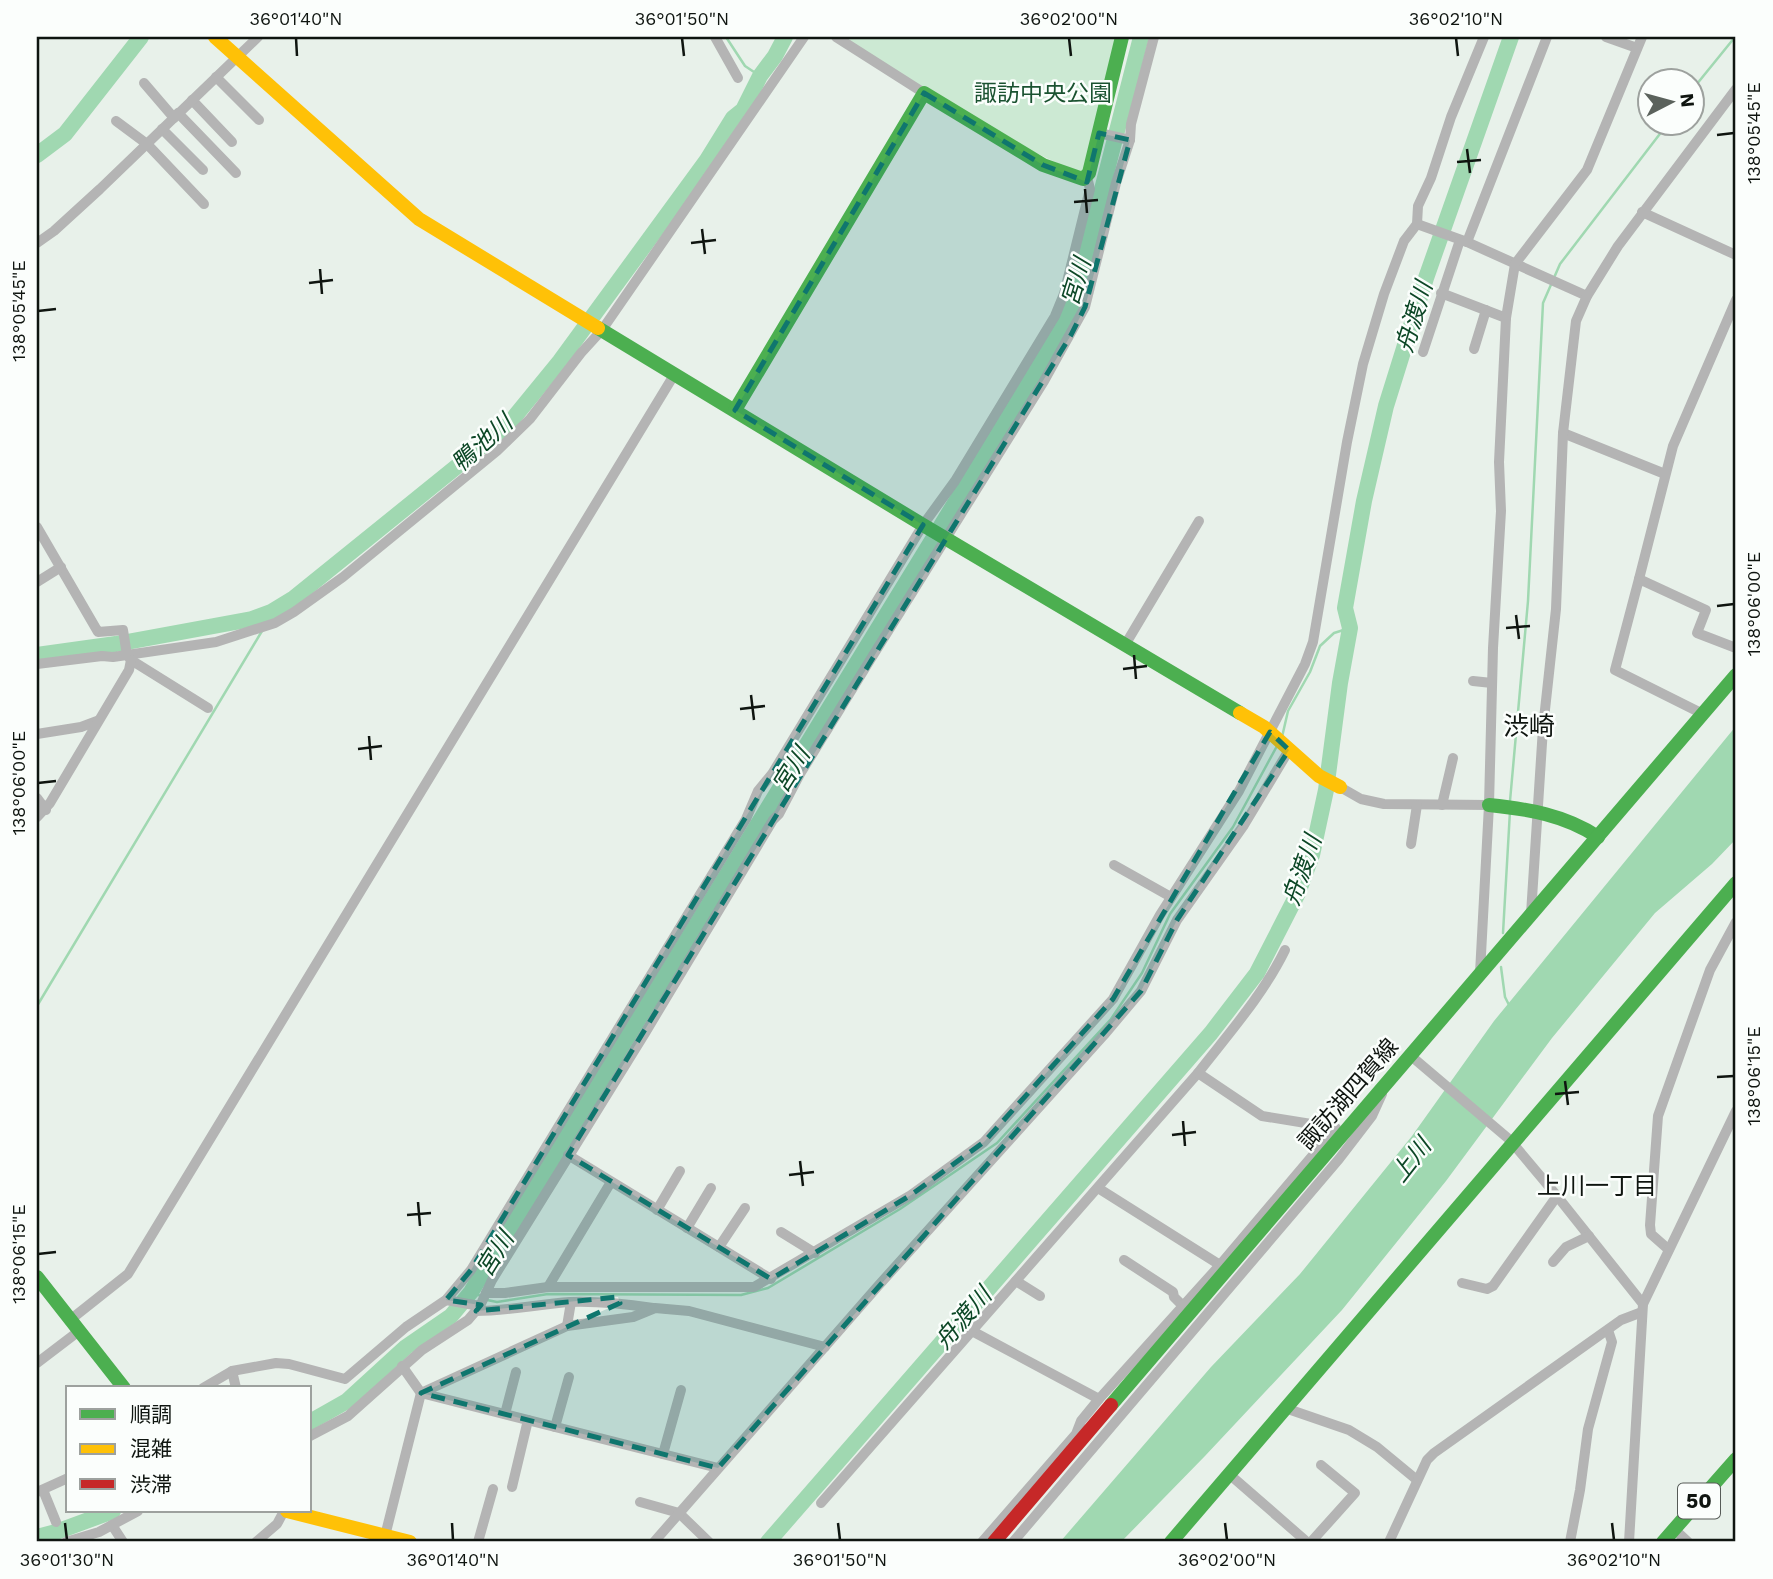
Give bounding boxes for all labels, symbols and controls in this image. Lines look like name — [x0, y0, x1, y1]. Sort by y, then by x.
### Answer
text: 36°01'40"N — [249, 8, 343, 29]
text: 36°01'50"N — [635, 8, 729, 29]
text: 36°02'00"N — [1020, 8, 1118, 29]
text: 36°02'10"N — [1409, 8, 1503, 29]
north arrow — [1636, 66, 1706, 136]
park label: 諏訪中央公園 — [974, 80, 1112, 107]
text: 138°05'45"E — [1743, 82, 1764, 184]
text: N — [1675, 92, 1700, 108]
water label: 宮川 — [1056, 252, 1097, 309]
text: 138°05'45"E — [8, 260, 29, 362]
water label: 舟渡川 — [1390, 276, 1439, 356]
water label: 鴨池川 — [446, 406, 520, 477]
text: 138°06'00"E — [1743, 552, 1764, 656]
district label: 渋崎 — [1503, 711, 1555, 741]
text: 138°06'00"E — [8, 731, 29, 835]
water label: 宮川 — [766, 740, 817, 798]
water label: 舟渡川 — [1277, 829, 1328, 909]
text: 138°06'15"E — [1743, 1026, 1764, 1126]
street label: 諏訪湖四賀線 — [1293, 1033, 1404, 1155]
water label: 上川 — [1385, 1130, 1439, 1188]
district label: 上川一丁目 — [1537, 1172, 1657, 1200]
text: 138°06'15"E — [8, 1204, 29, 1304]
water label: 宮川 — [470, 1224, 521, 1282]
water label: 舟渡川 — [929, 1279, 999, 1354]
legend — [66, 1386, 312, 1512]
text: 順調 — [130, 1402, 172, 1427]
text: 混雑 — [130, 1436, 172, 1461]
text: 渋滞 — [130, 1472, 172, 1497]
road number: 50 — [1678, 1484, 1720, 1518]
text: 36°01'30"N — [20, 1549, 114, 1570]
text: 36°01'40"N — [406, 1549, 500, 1570]
text: 36°01'50"N — [793, 1549, 887, 1570]
text: 36°02'00"N — [1178, 1549, 1276, 1570]
text: 36°02'10"N — [1567, 1549, 1661, 1570]

